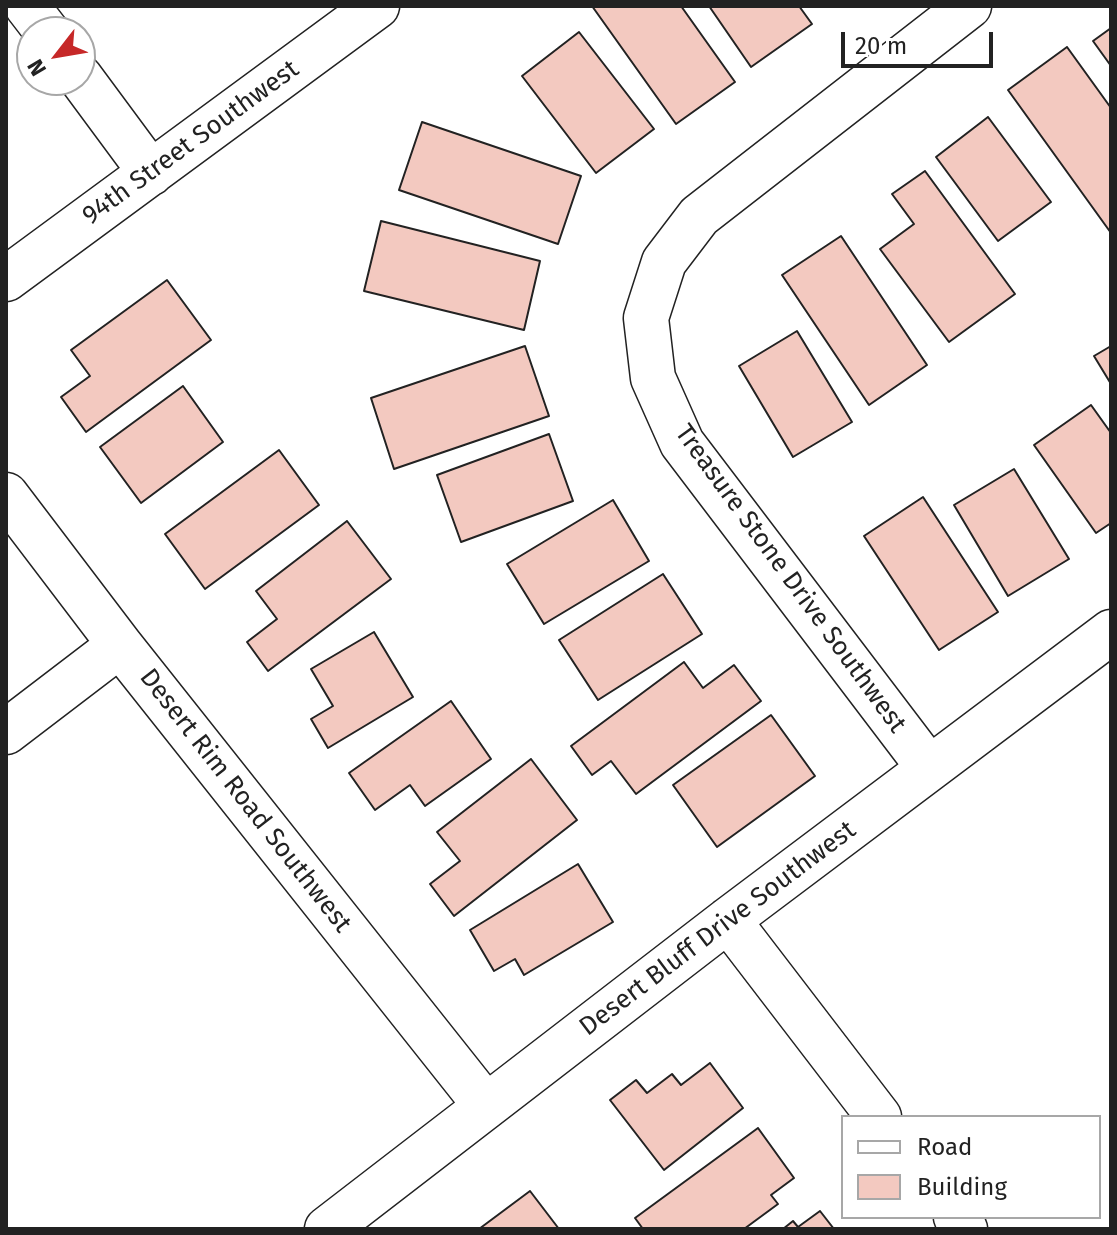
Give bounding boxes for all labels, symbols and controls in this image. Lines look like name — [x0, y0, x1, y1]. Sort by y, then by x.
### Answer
north arrow — [16, 16, 96, 96]
scale bar — [845, 16, 997, 66]
text: 20 m — [855, 32, 907, 60]
text: N — [21, 54, 52, 81]
street label: 94th Street Southwest — [77, 54, 305, 232]
street label: Treasure Stone Drive Southwest — [668, 419, 912, 739]
street label: Desert Rim Road Southwest — [132, 663, 358, 939]
street label: Desert Bluff Drive Southwest — [574, 815, 862, 1043]
legend — [841, 1115, 1101, 1219]
text: Road — [917, 1133, 972, 1161]
text: Building — [917, 1173, 1007, 1201]

